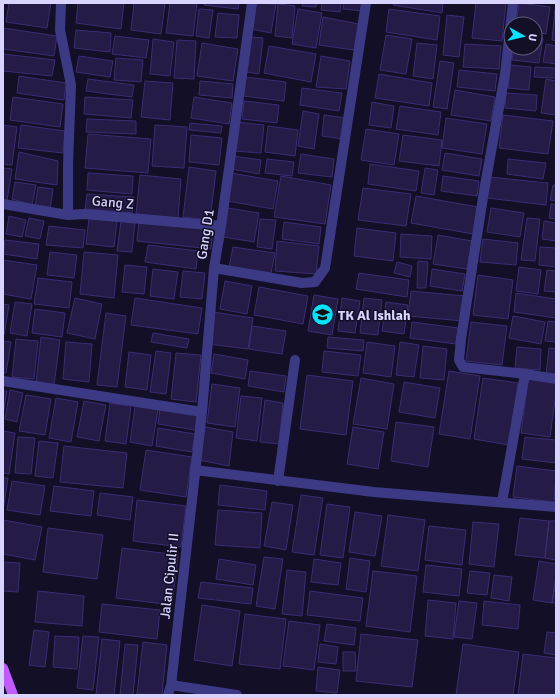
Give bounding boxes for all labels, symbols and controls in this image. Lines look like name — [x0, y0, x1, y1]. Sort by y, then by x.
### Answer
north arrow — [503, 16, 543, 56]
text: U — [525, 33, 539, 42]
street label: Gang Z — [91, 192, 135, 213]
street label: Gang D1 — [193, 208, 218, 261]
school or university icon: TK Al Ishlah — [310, 302, 336, 328]
place label: TK Al Ishlah — [338, 307, 411, 324]
street label: Jalan Cipulir II — [157, 532, 182, 620]

